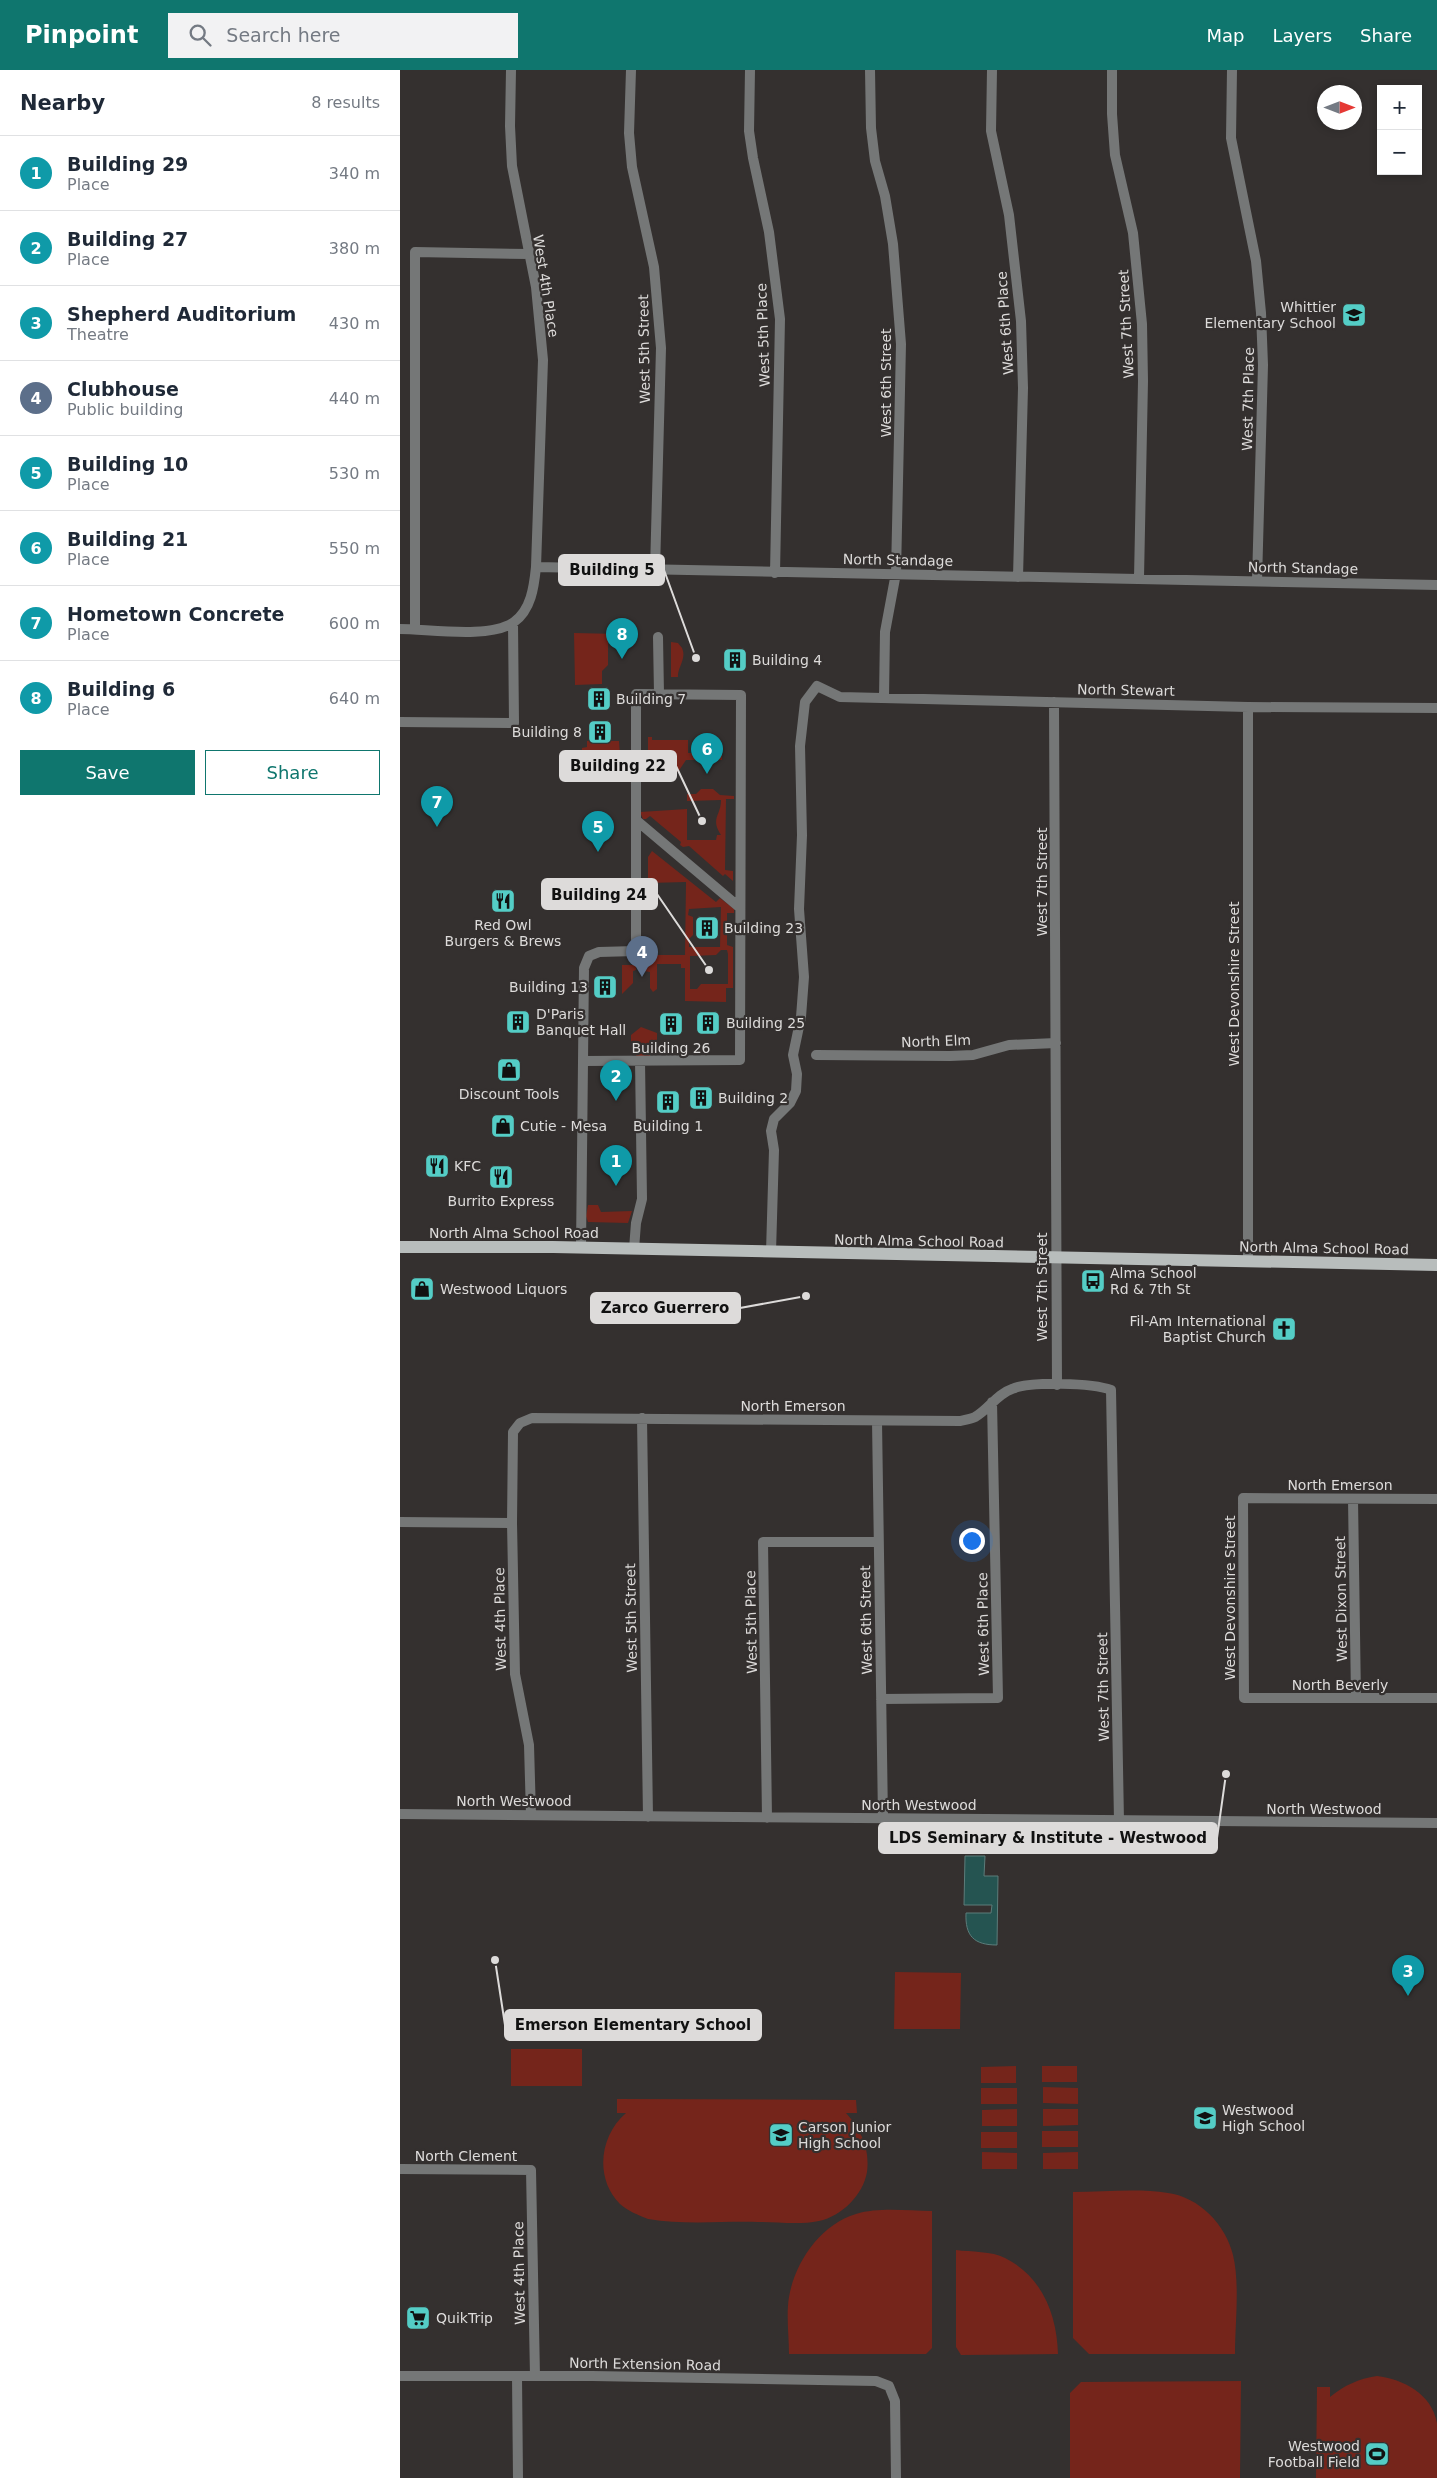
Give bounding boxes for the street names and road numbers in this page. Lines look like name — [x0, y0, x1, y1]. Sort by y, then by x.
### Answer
street label: West 4th Place — [530, 233, 562, 339]
street label: West 7th Street — [1115, 269, 1137, 379]
street label: West 6th Place — [993, 271, 1017, 375]
street label: West 5th Place — [753, 283, 773, 387]
street label: West 5th Street — [635, 294, 653, 404]
street label: West 6th Street — [878, 328, 894, 438]
street label: West 7th Place — [1239, 347, 1257, 451]
street label: North Standage — [843, 551, 953, 569]
street label: North Standage — [1248, 559, 1358, 577]
street label: North Stewart — [1077, 681, 1176, 699]
street label: West 7th Street — [1034, 827, 1050, 937]
street label: West Devonshire Street — [1226, 901, 1242, 1067]
street label: North Elm — [901, 1032, 971, 1050]
street label: North Alma School Road — [429, 1225, 599, 1241]
street label: North Alma School Road — [834, 1232, 1004, 1250]
street label: West 7th Street — [1034, 1232, 1050, 1342]
street label: North Alma School Road — [1239, 1239, 1409, 1257]
street label: North Emerson — [740, 1398, 846, 1414]
street label: North Emerson — [1287, 1477, 1393, 1493]
street label: West Devonshire Street — [1222, 1515, 1238, 1681]
street label: West Dixon Street — [1332, 1535, 1350, 1662]
street label: West 5th Street — [622, 1563, 640, 1673]
street label: West 6th Street — [857, 1565, 875, 1675]
street label: West 4th Place — [491, 1567, 509, 1671]
street label: West 5th Place — [742, 1570, 760, 1674]
street label: West 6th Place — [974, 1572, 992, 1676]
street label: West 7th Street — [1094, 1632, 1112, 1742]
street label: North Beverly — [1292, 1677, 1388, 1693]
street label: North Westwood — [456, 1793, 572, 1809]
street label: North Westwood — [861, 1797, 977, 1813]
street label: North Westwood — [1266, 1801, 1382, 1817]
street label: North Clement — [415, 2148, 518, 2164]
street label: West 4th Place — [510, 2221, 528, 2325]
street label: North Extension Road — [569, 2355, 721, 2373]

